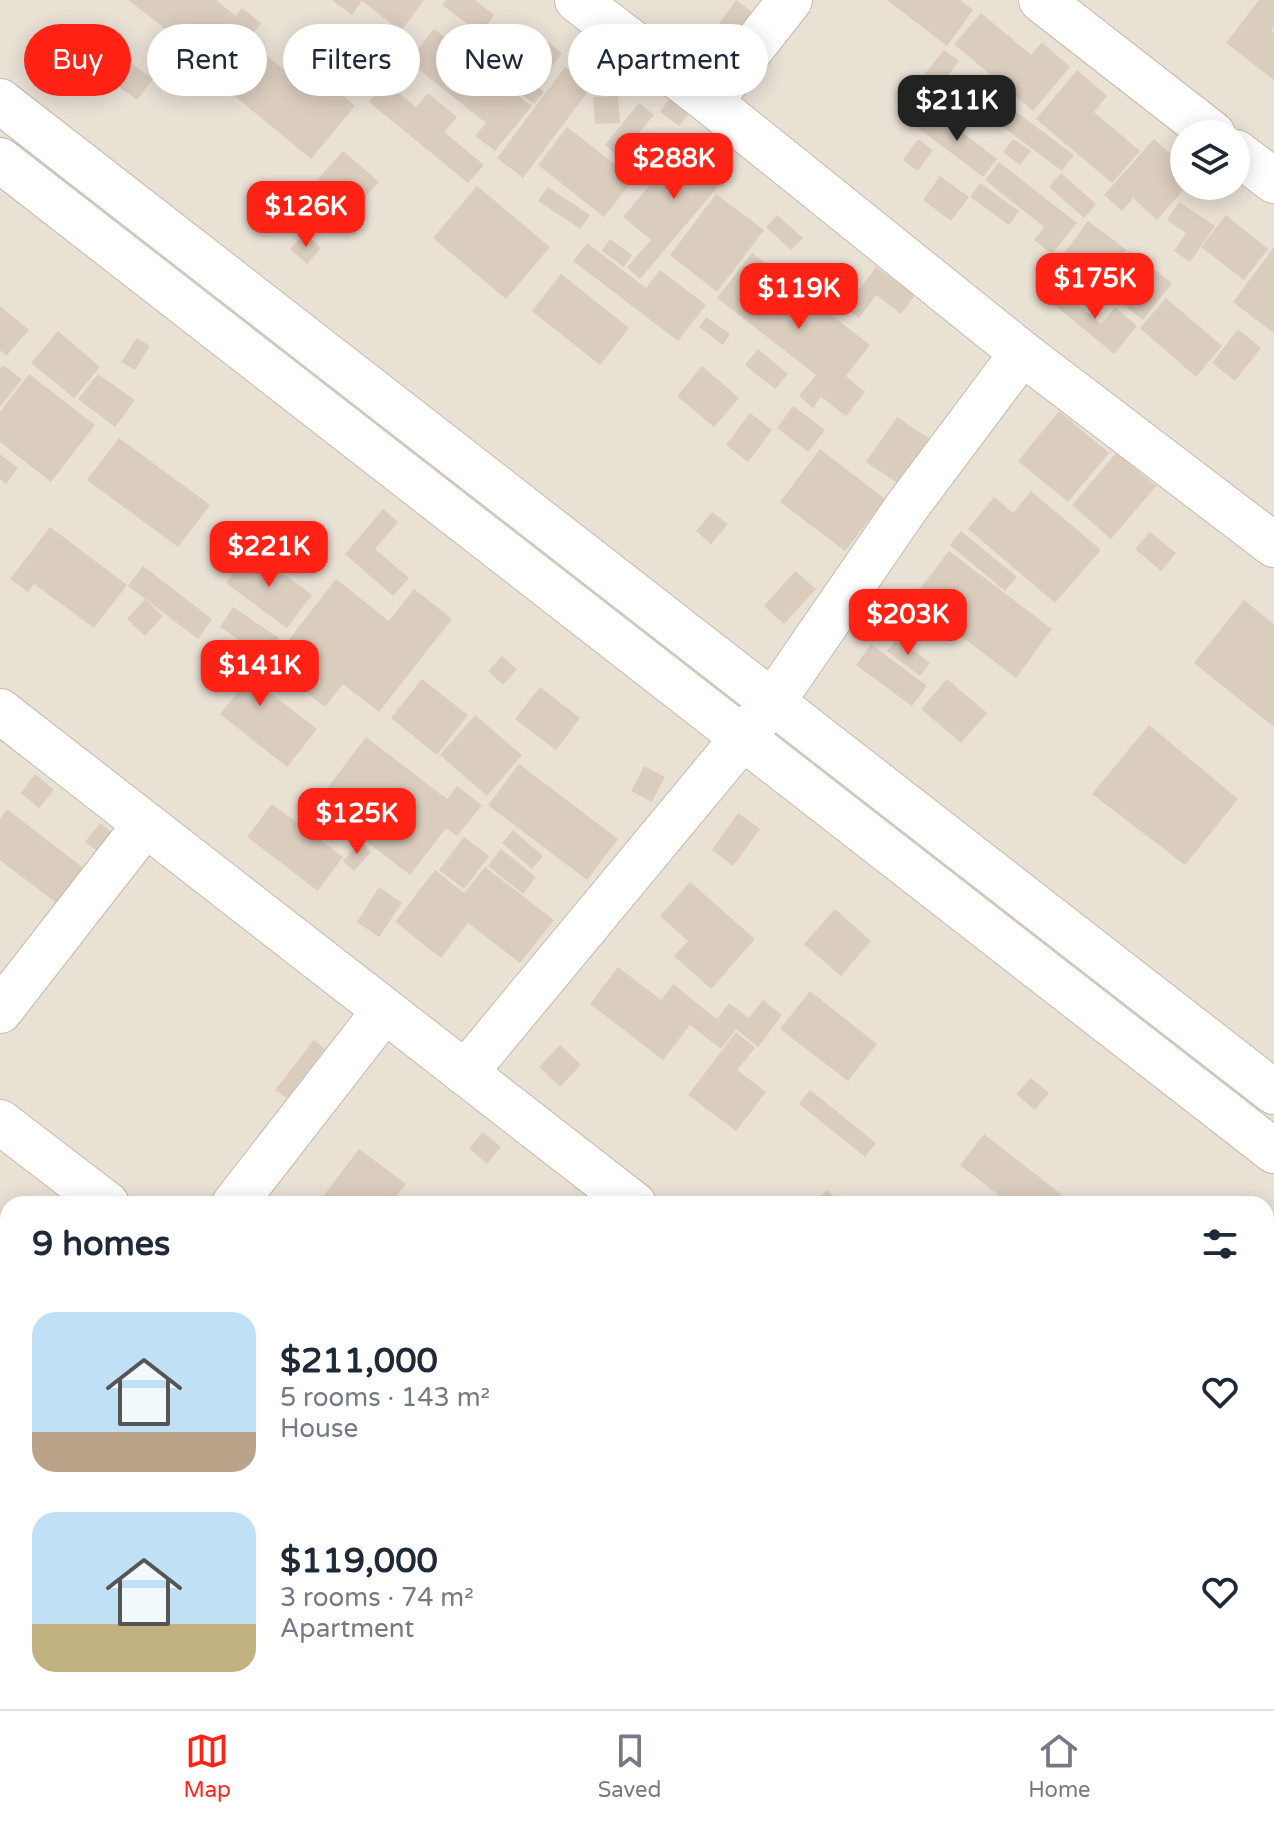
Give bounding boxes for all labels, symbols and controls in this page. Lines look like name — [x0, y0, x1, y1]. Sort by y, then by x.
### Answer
chip: Buy — [24, 24, 131, 96]
chip: Rent — [147, 24, 267, 96]
chip: Filters — [283, 24, 420, 96]
chip: New — [436, 24, 552, 96]
chip: Apartment — [568, 24, 768, 96]
pin: $211K — [901, 75, 1013, 143]
text: $211K — [916, 85, 998, 116]
map controls — [1170, 120, 1250, 200]
button: layers — [1170, 120, 1250, 200]
pin: $288K — [618, 133, 730, 201]
text: $288K — [633, 143, 715, 174]
pin: $126K — [250, 181, 362, 249]
text: $126K — [265, 191, 347, 222]
pin: $175K — [1039, 253, 1151, 321]
pin: $119K — [743, 263, 855, 331]
text: $175K — [1054, 263, 1136, 294]
text: $119K — [758, 273, 840, 304]
pin: $221K — [213, 521, 325, 589]
text: $221K — [228, 531, 310, 562]
pin: $203K — [852, 589, 964, 657]
text: $203K — [867, 599, 949, 630]
pin: $141K — [204, 640, 316, 708]
text: $141K — [219, 650, 301, 681]
pin: $125K — [301, 788, 413, 856]
text: $125K — [316, 798, 398, 829]
icon: filters — [1198, 1222, 1242, 1266]
text: 9 homes — [32, 1224, 170, 1265]
text: $211,000 — [280, 1341, 438, 1382]
icon: home — [96, 1344, 192, 1440]
icon: heart — [1198, 1370, 1242, 1414]
text: 5 rooms · 143 m² — [280, 1382, 490, 1413]
text: House — [280, 1413, 358, 1444]
text: $119,000 — [280, 1541, 438, 1582]
icon: home — [96, 1544, 192, 1640]
icon: heart — [1198, 1570, 1242, 1614]
text: 3 rooms · 74 m² — [280, 1582, 474, 1613]
text: Apartment — [280, 1613, 414, 1644]
tab: Map — [183, 1729, 231, 1803]
tab: Saved — [598, 1729, 661, 1803]
tab: Home — [1028, 1729, 1091, 1803]

